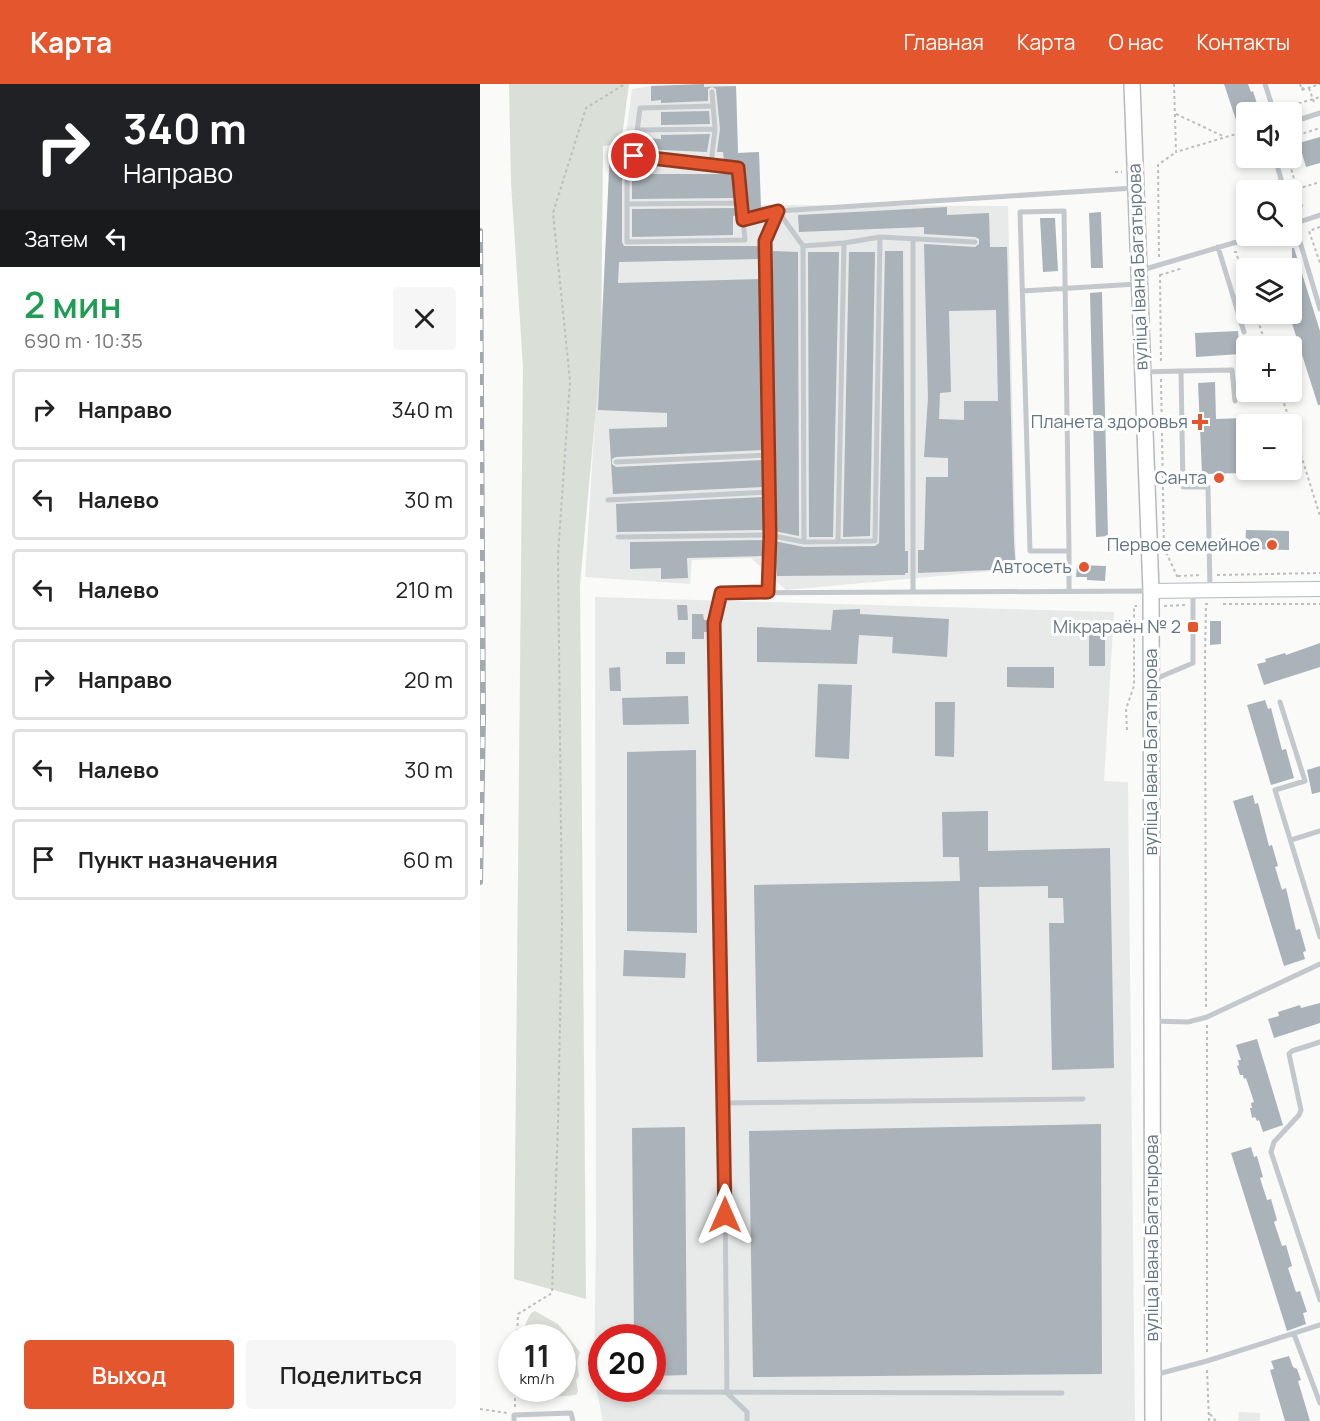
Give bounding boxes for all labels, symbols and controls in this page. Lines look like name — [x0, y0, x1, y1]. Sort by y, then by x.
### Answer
text: Карта — [30, 23, 112, 61]
text: Главная — [904, 28, 984, 56]
text: Карта — [1017, 28, 1075, 56]
text: О нас — [1108, 28, 1164, 56]
text: Контакты — [1197, 28, 1290, 56]
text: 340 m — [123, 99, 247, 157]
map controls — [1236, 102, 1302, 480]
button: sound — [1236, 102, 1302, 168]
icon: right — [24, 108, 102, 186]
pin — [608, 130, 659, 181]
icon: arrive — [617, 139, 650, 172]
text: Направо — [123, 154, 233, 191]
street label: вуліца Івана Багатырова — [1121, 163, 1153, 371]
button: search — [1236, 180, 1302, 246]
icon: left — [100, 222, 133, 255]
text: Затем — [24, 224, 88, 254]
button: layers — [1236, 258, 1302, 324]
text: 2 мин — [24, 280, 121, 329]
button: close — [393, 287, 456, 350]
text: 690 m · 10:35 — [24, 327, 143, 354]
button: + — [1236, 336, 1302, 402]
icon: right — [27, 393, 60, 426]
text: Направо — [78, 395, 172, 425]
text: 340 m — [391, 395, 453, 425]
place label: Планета здоровья — [1031, 409, 1188, 433]
button: − — [1236, 414, 1302, 480]
marker: Планета здоровья — [1193, 415, 1207, 429]
place label: Санта — [1155, 465, 1207, 489]
marker: Санта — [1212, 471, 1226, 485]
icon: left — [27, 483, 60, 516]
text: Налево — [78, 485, 159, 515]
text: 30 m — [404, 485, 453, 515]
place label: Первое семейное — [1107, 532, 1260, 556]
marker: Первое семейное — [1265, 538, 1279, 552]
place label: Автосеть — [992, 554, 1072, 578]
marker: Автосеть — [1077, 560, 1091, 574]
icon: left — [27, 573, 60, 606]
text: Налево — [78, 575, 159, 605]
text: 210 m — [395, 575, 453, 605]
place label: Мікрараён № 2 — [1053, 614, 1181, 638]
marker: Мікрараён № 2 — [1186, 620, 1200, 634]
street label: вуліца Івана Багатырова — [1138, 648, 1162, 856]
icon: right — [27, 663, 60, 696]
text: Направо — [78, 665, 172, 695]
text: 20 m — [404, 665, 453, 695]
icon: left — [27, 753, 60, 786]
text: Налево — [78, 755, 159, 785]
text: 30 m — [404, 755, 453, 785]
icon: arrive — [27, 843, 60, 876]
text: Пункт назначения — [78, 845, 278, 875]
text: 60 m — [403, 845, 453, 875]
street label: вуліца Івана Багатырова — [1139, 1134, 1163, 1342]
position arrow — [693, 1183, 757, 1247]
speed limit sign: 20 — [588, 1324, 666, 1402]
text: 11 — [524, 1335, 550, 1376]
button: Выход — [24, 1340, 234, 1409]
button: Поделиться — [246, 1340, 456, 1409]
text: km/h — [520, 1368, 554, 1389]

